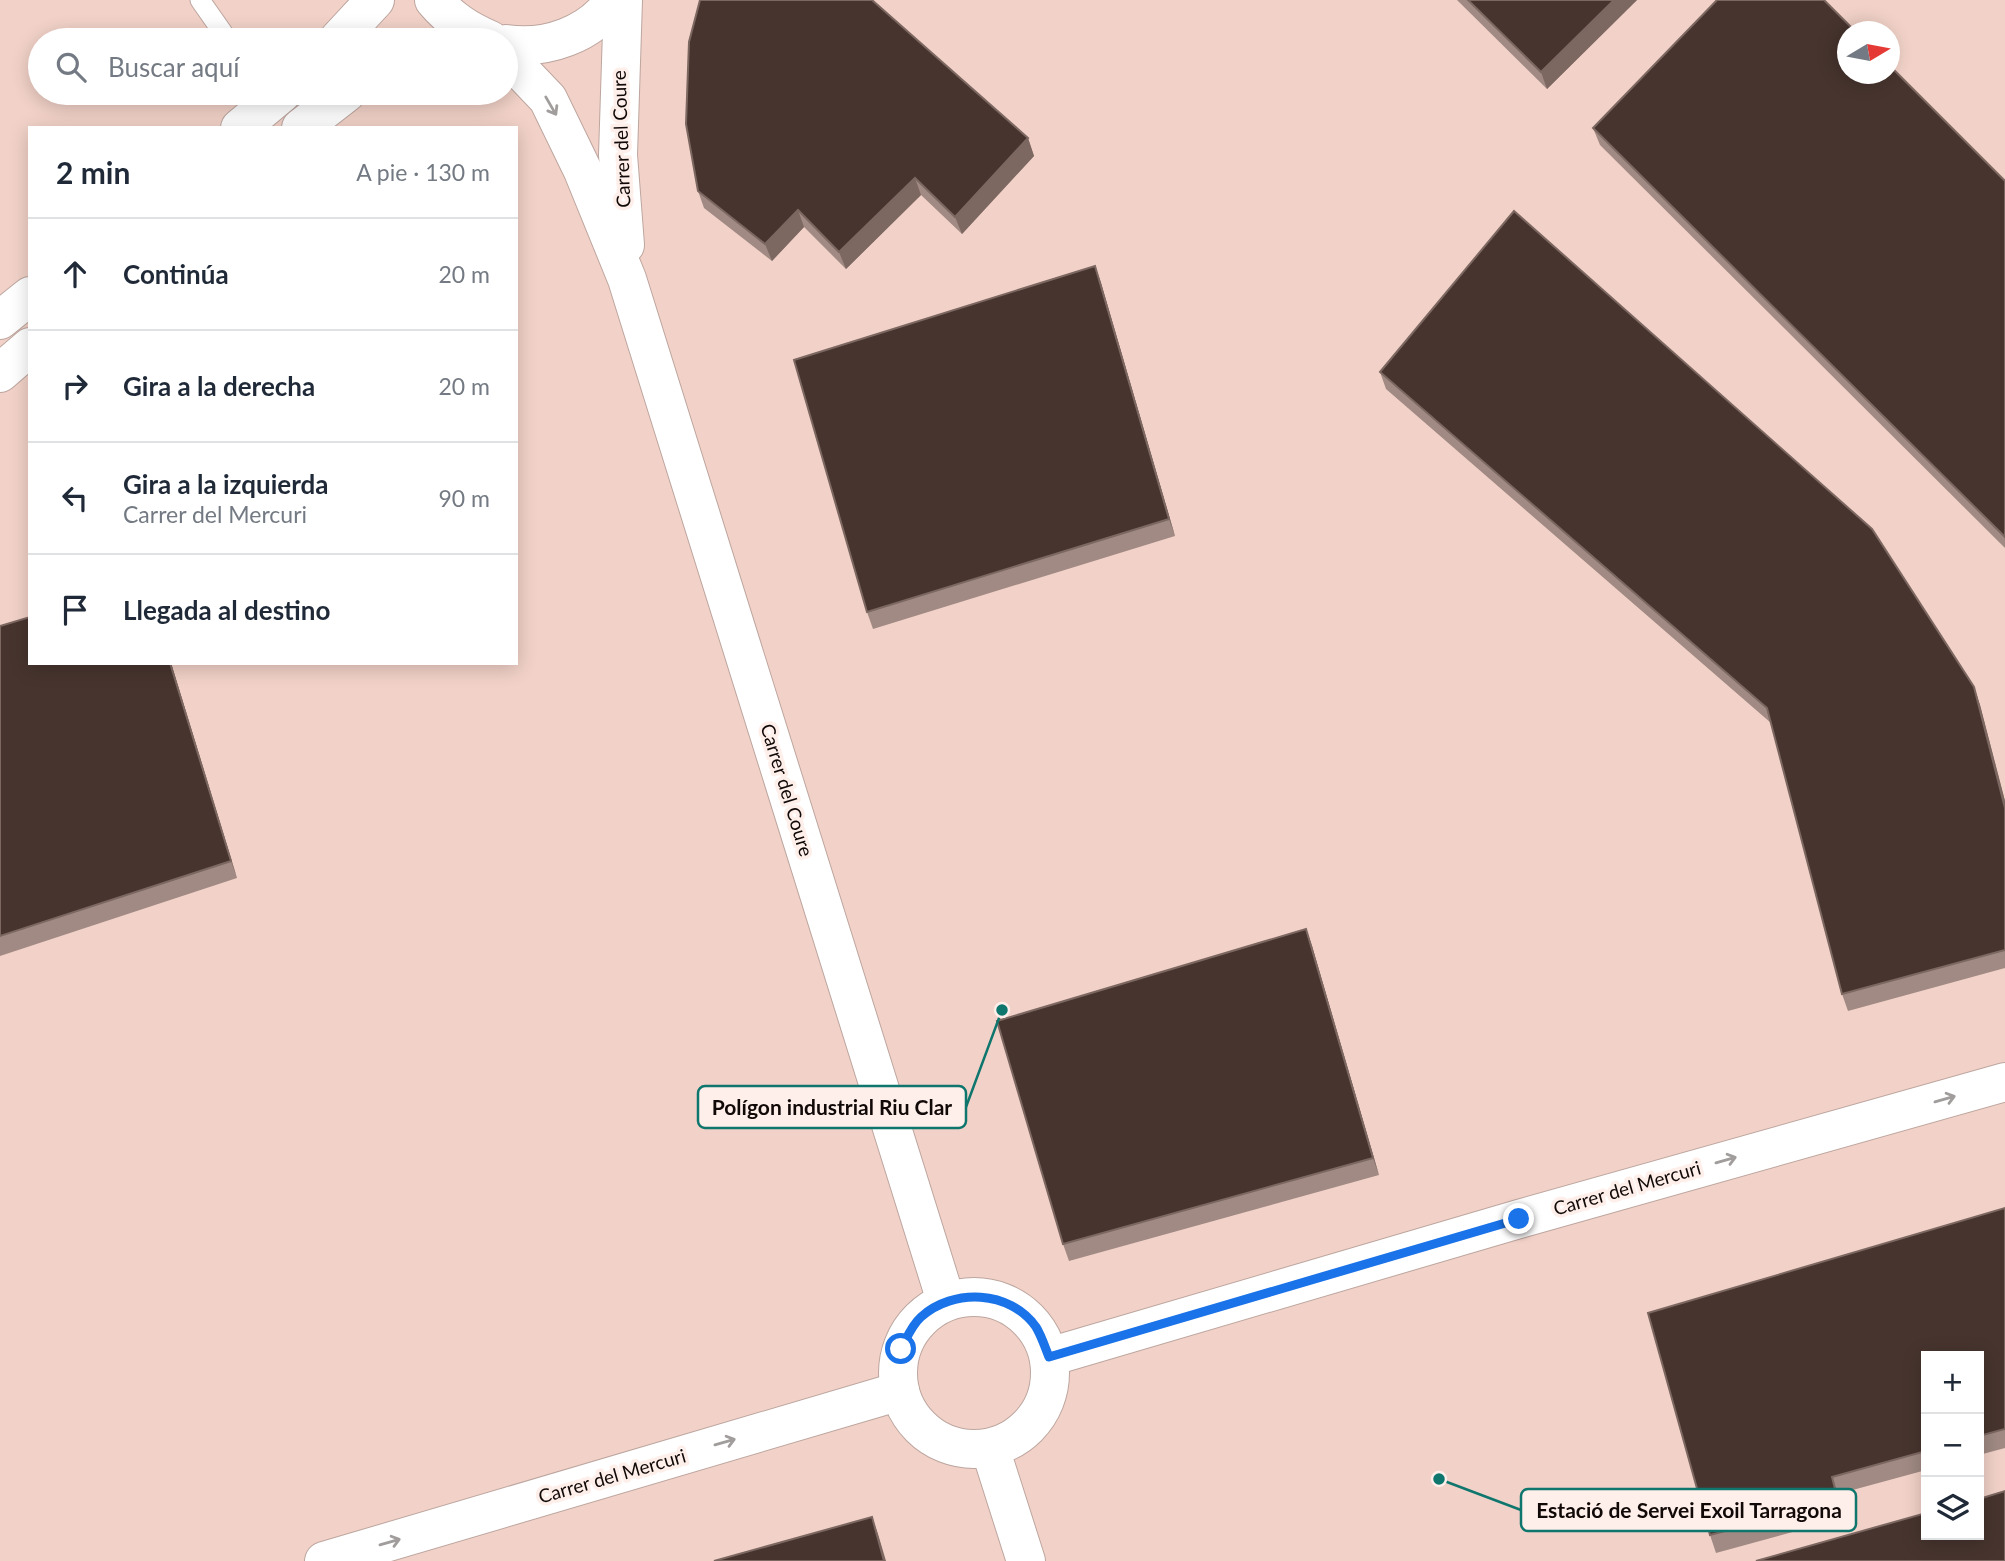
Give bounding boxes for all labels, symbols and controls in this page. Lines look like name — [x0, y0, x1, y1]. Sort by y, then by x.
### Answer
north arrow — [1837, 21, 1900, 84]
search box — [28, 28, 518, 105]
icon: search — [52, 48, 90, 86]
text: Buscar aquí — [108, 51, 239, 83]
street label: Carrer del Coure — [607, 70, 634, 208]
one-way arrow — [544, 95, 558, 115]
text: 2 min — [56, 154, 130, 190]
text: A pie · 130 m — [356, 158, 490, 186]
icon: ahead — [56, 255, 94, 293]
text: Continúa — [123, 258, 229, 290]
text: 20 m — [439, 260, 490, 288]
icon: right — [56, 367, 94, 405]
text: Gira a la derecha — [123, 370, 315, 402]
text: 20 m — [439, 372, 490, 400]
text: Gira a la izquierda — [123, 468, 329, 500]
icon: left — [56, 479, 94, 517]
text: 90 m — [439, 484, 490, 512]
text: Carrer del Mercuri — [123, 500, 307, 528]
icon: arrive — [56, 591, 94, 629]
text: Llegada al destino — [123, 594, 330, 626]
street label: Carrer del Coure — [756, 721, 819, 859]
callout: Polígon industrial Riu Clar — [698, 1086, 966, 1128]
one-way arrow — [1933, 1092, 1956, 1105]
text: Polígon industrial Riu Clar — [712, 1094, 952, 1119]
one-way arrow — [1715, 1153, 1737, 1166]
street label: Carrer del Mercuri — [1551, 1156, 1703, 1220]
route end — [1503, 1203, 1534, 1234]
route start — [885, 1333, 916, 1364]
map controls — [1921, 1351, 1984, 1540]
button: + — [1921, 1351, 1984, 1414]
button: − — [1921, 1414, 1984, 1477]
one-way arrow — [714, 1435, 736, 1448]
street label: Carrer del Mercuri — [536, 1444, 688, 1508]
button: layers — [1921, 1477, 1984, 1540]
callout: Estació de Servei Exoil Tarragona — [1521, 1489, 1856, 1531]
text: Estació de Servei Exoil Tarragona — [1536, 1497, 1842, 1522]
one-way arrow — [378, 1534, 400, 1547]

